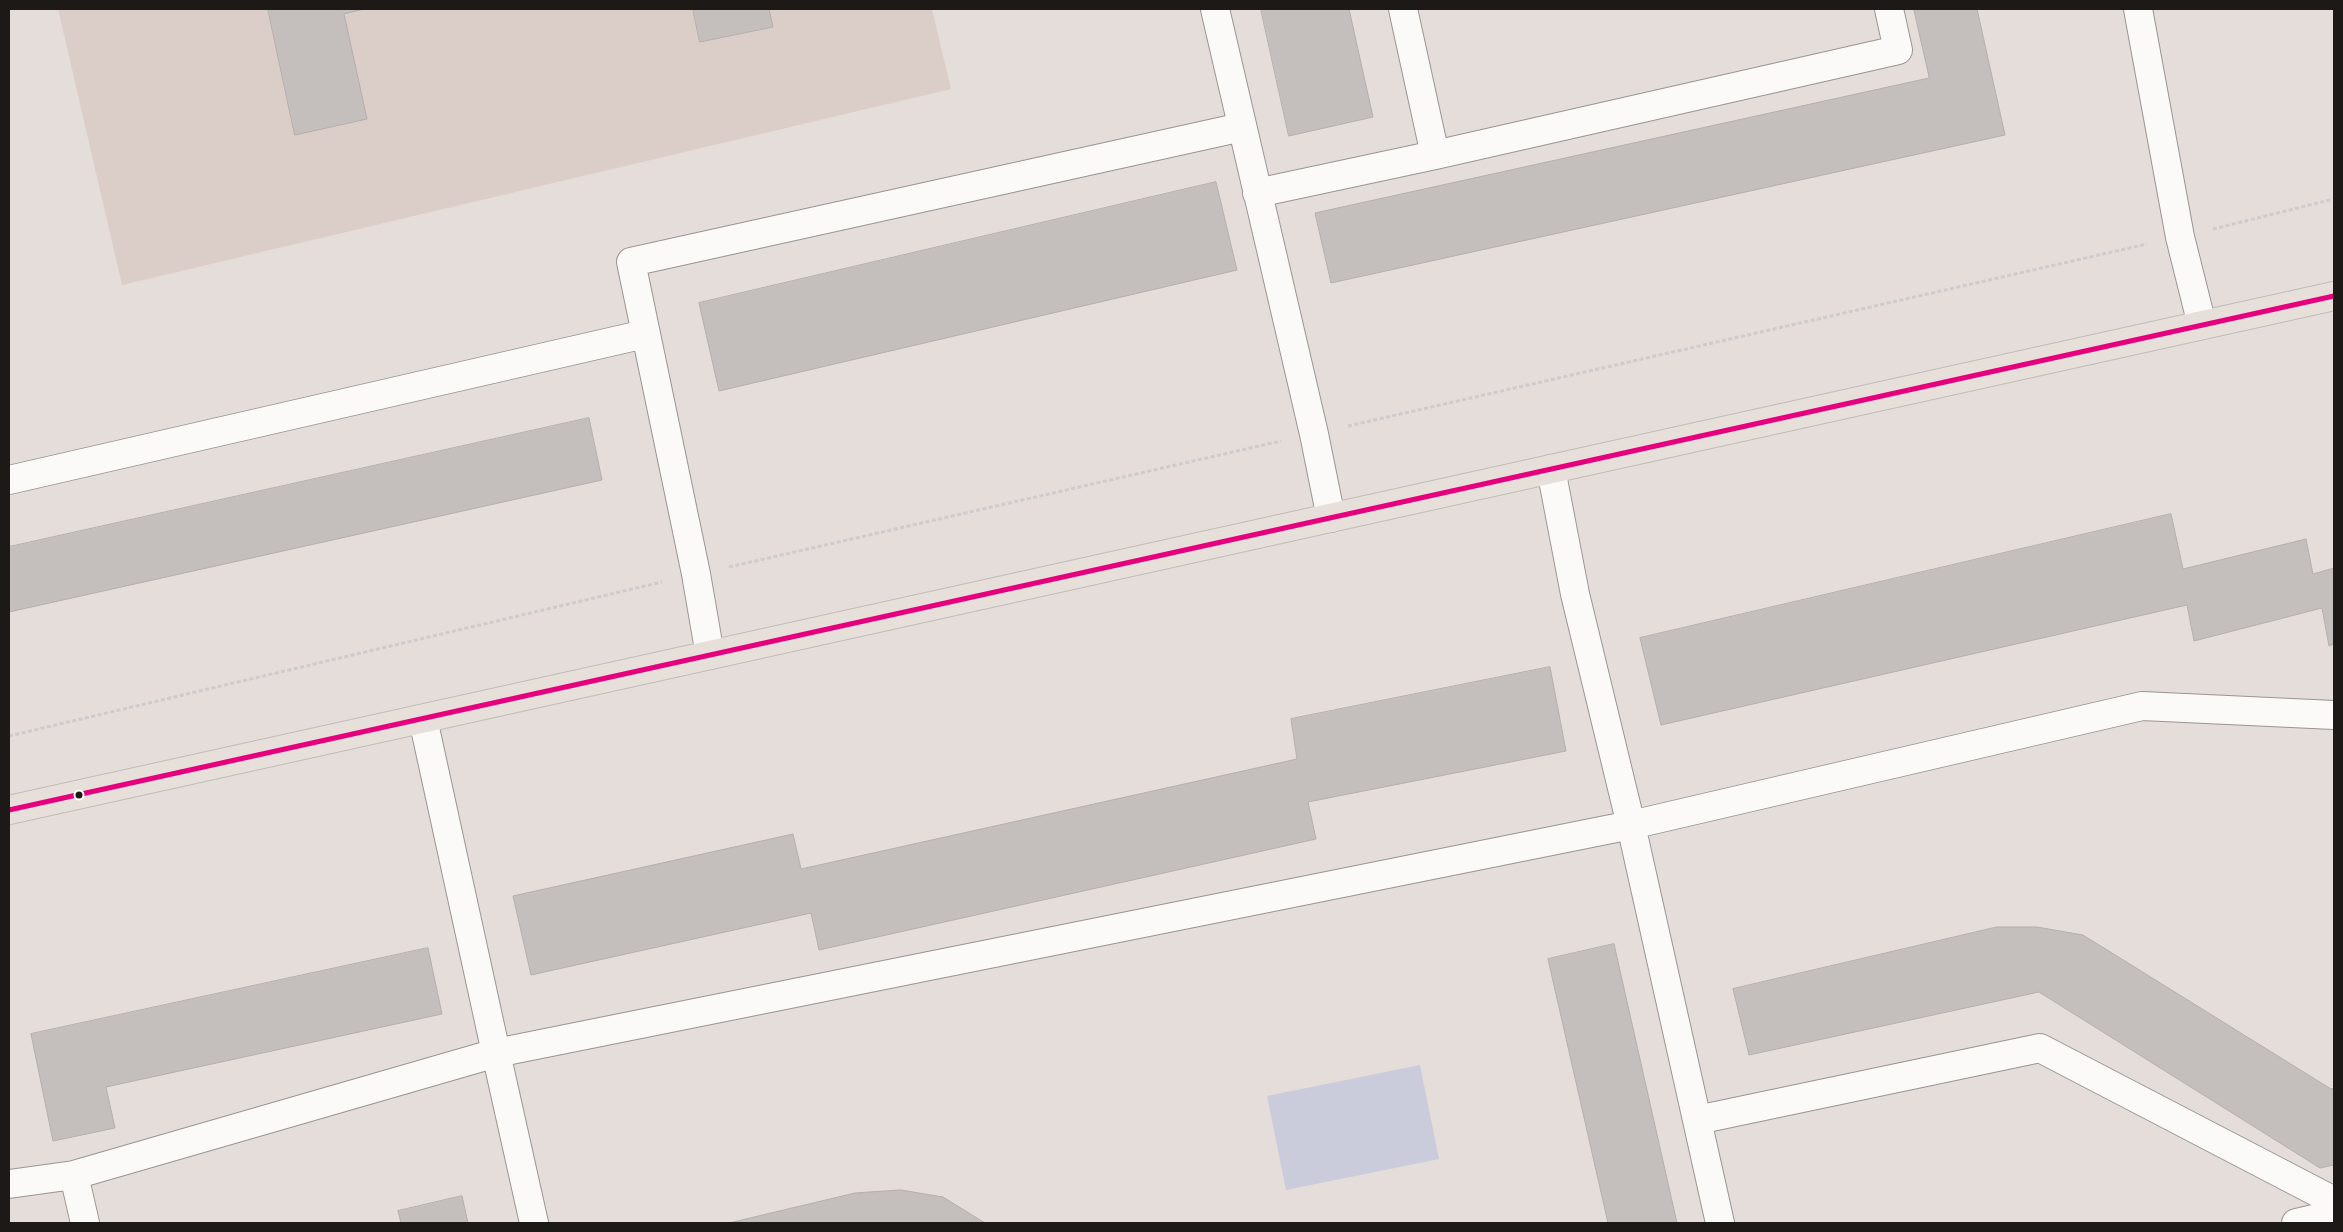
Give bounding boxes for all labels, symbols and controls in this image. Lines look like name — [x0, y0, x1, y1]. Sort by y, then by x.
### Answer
unlabelled marker — [74, 790, 84, 800]

